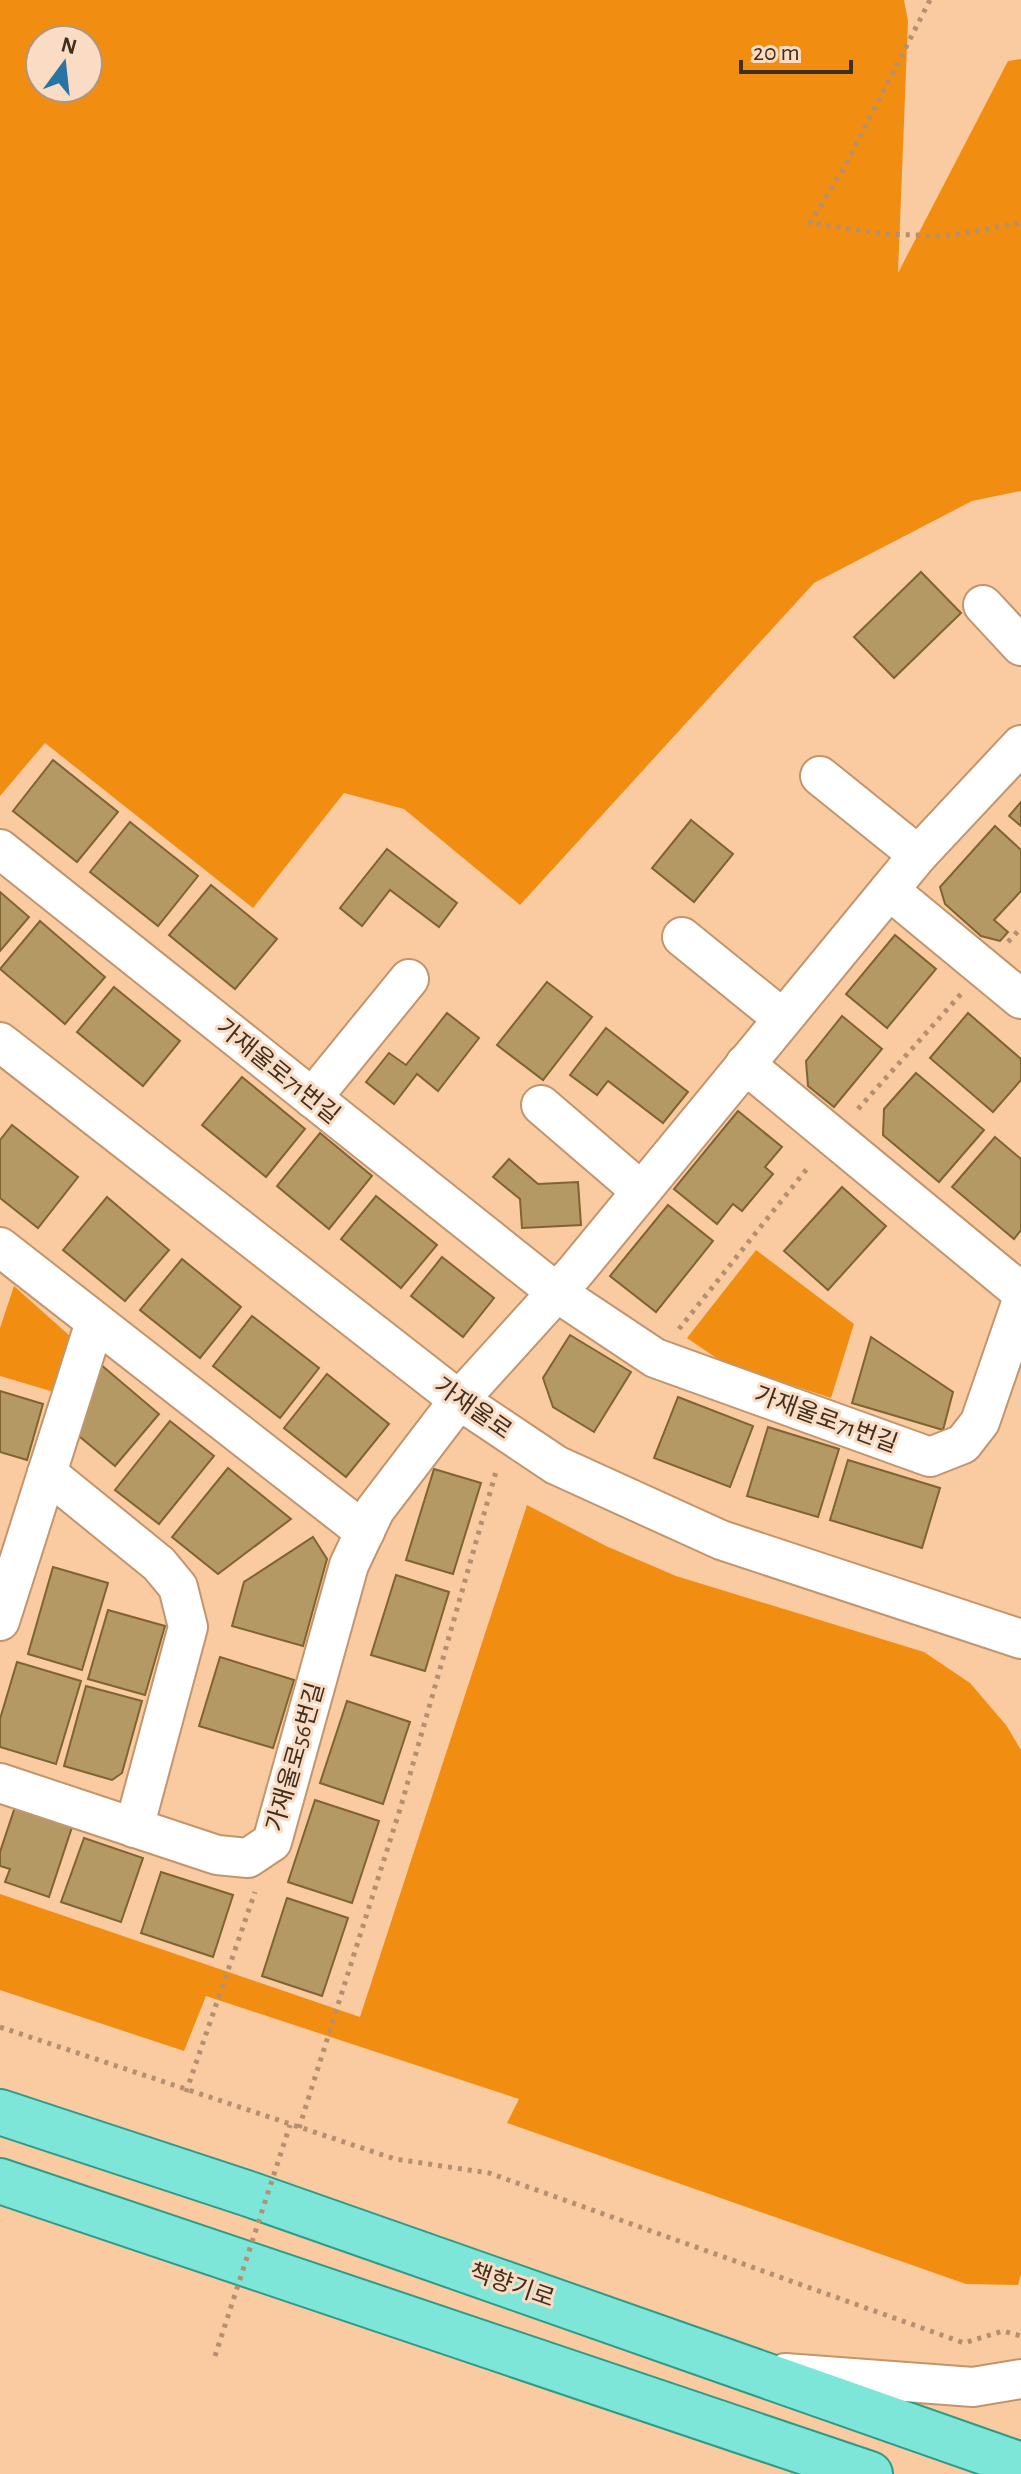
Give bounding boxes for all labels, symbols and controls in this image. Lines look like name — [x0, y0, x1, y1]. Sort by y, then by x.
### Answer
north arrow — [24, 24, 104, 104]
scale bar — [741, 24, 851, 74]
text: N — [59, 33, 79, 58]
text: 20 m — [753, 41, 800, 65]
street label: 가재울로71번길 — [211, 1014, 344, 1129]
street label: 가재울로 — [429, 1373, 516, 1444]
street label: 가재울로71번길 — [751, 1382, 901, 1457]
street label: 가재울로56번길 — [262, 1680, 329, 1835]
street label: 책향기로 — [466, 2259, 558, 2312]

